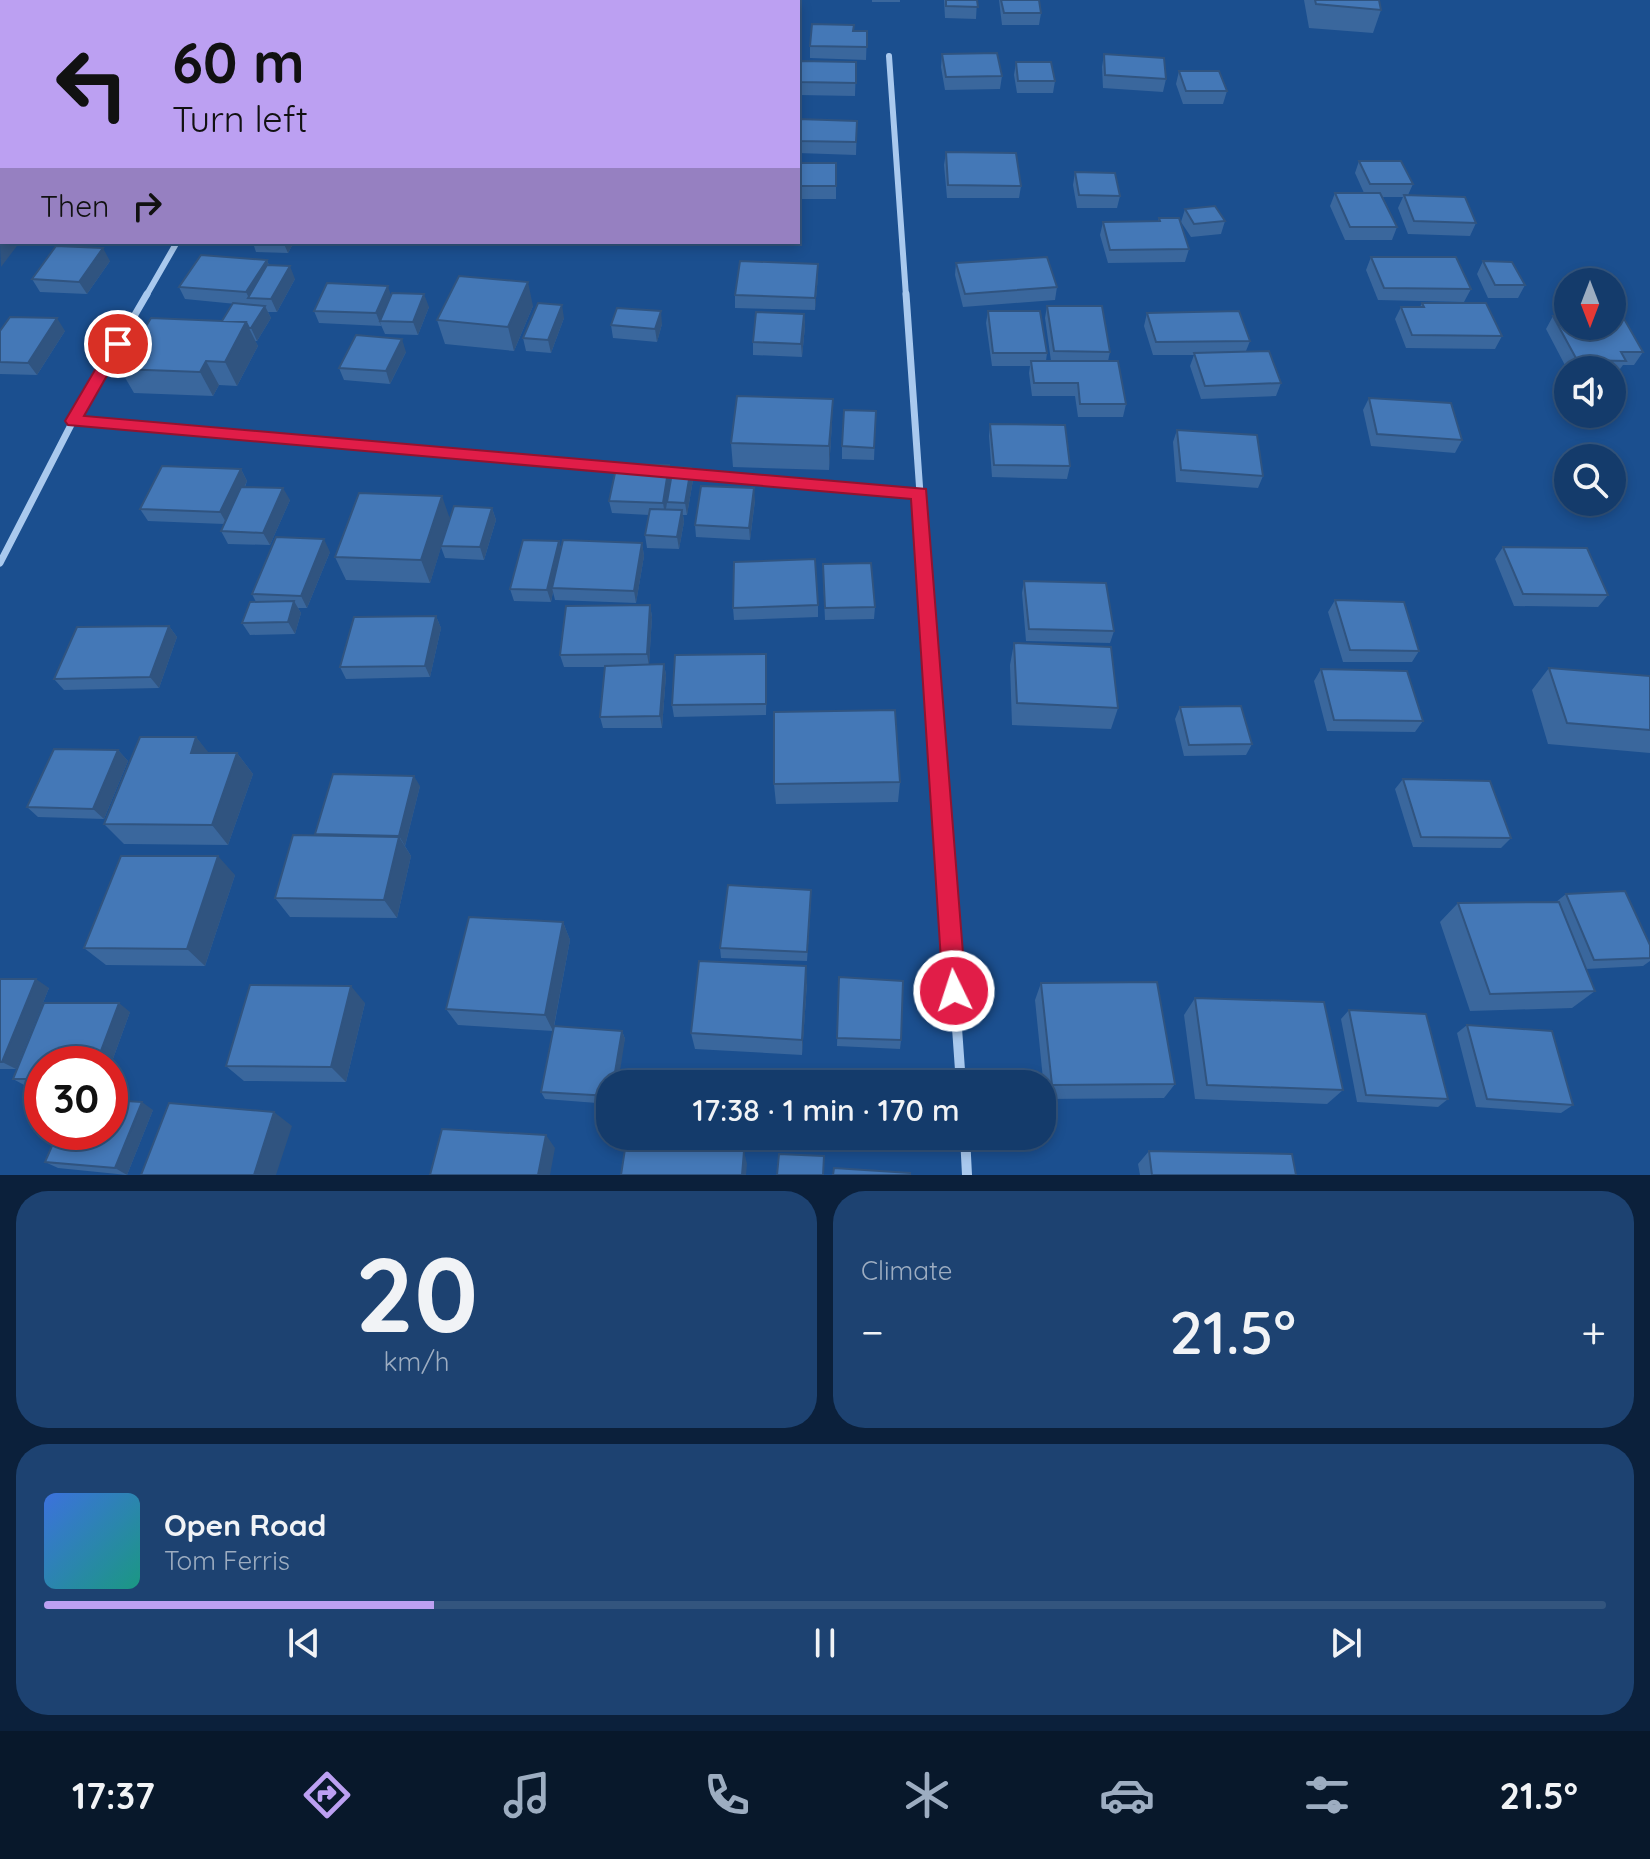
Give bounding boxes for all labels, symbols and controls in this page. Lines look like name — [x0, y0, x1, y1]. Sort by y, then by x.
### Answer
text: 60 m — [172, 27, 305, 97]
icon: left — [40, 32, 144, 136]
text: Turn left — [172, 96, 308, 141]
icon: right — [125, 184, 169, 228]
text: Then — [40, 187, 109, 225]
north arrow — [1554, 268, 1626, 340]
map controls — [1554, 268, 1626, 516]
pin — [84, 310, 152, 378]
icon: arrive — [96, 322, 140, 366]
button: sound — [1554, 356, 1626, 428]
button: search — [1554, 444, 1626, 516]
position arrow — [912, 949, 996, 1033]
speed limit sign: 30 — [24, 1046, 128, 1150]
text: 17:38 · 1 min · 170 m — [692, 1091, 960, 1129]
text: 20 — [355, 1228, 478, 1358]
text: Climate — [861, 1254, 952, 1287]
text: 21.5° — [1169, 1294, 1296, 1369]
text: − — [861, 1304, 884, 1359]
text: + — [1581, 1304, 1606, 1359]
text: km/h — [384, 1345, 449, 1378]
text: Open Road — [164, 1506, 326, 1544]
text: Tom Ferris — [164, 1544, 290, 1577]
icon: previous — [282, 1621, 326, 1665]
icon: pause — [803, 1621, 847, 1665]
icon: next — [1324, 1621, 1368, 1665]
icon: directions — [299, 1767, 355, 1823]
icon: music — [499, 1767, 555, 1823]
icon: phone — [699, 1767, 755, 1823]
icon: climate — [899, 1767, 955, 1823]
icon: car — [1099, 1767, 1155, 1823]
icon: filters — [1299, 1767, 1355, 1823]
text: 17:37 — [72, 1773, 155, 1818]
text: 21.5° — [1500, 1773, 1578, 1818]

